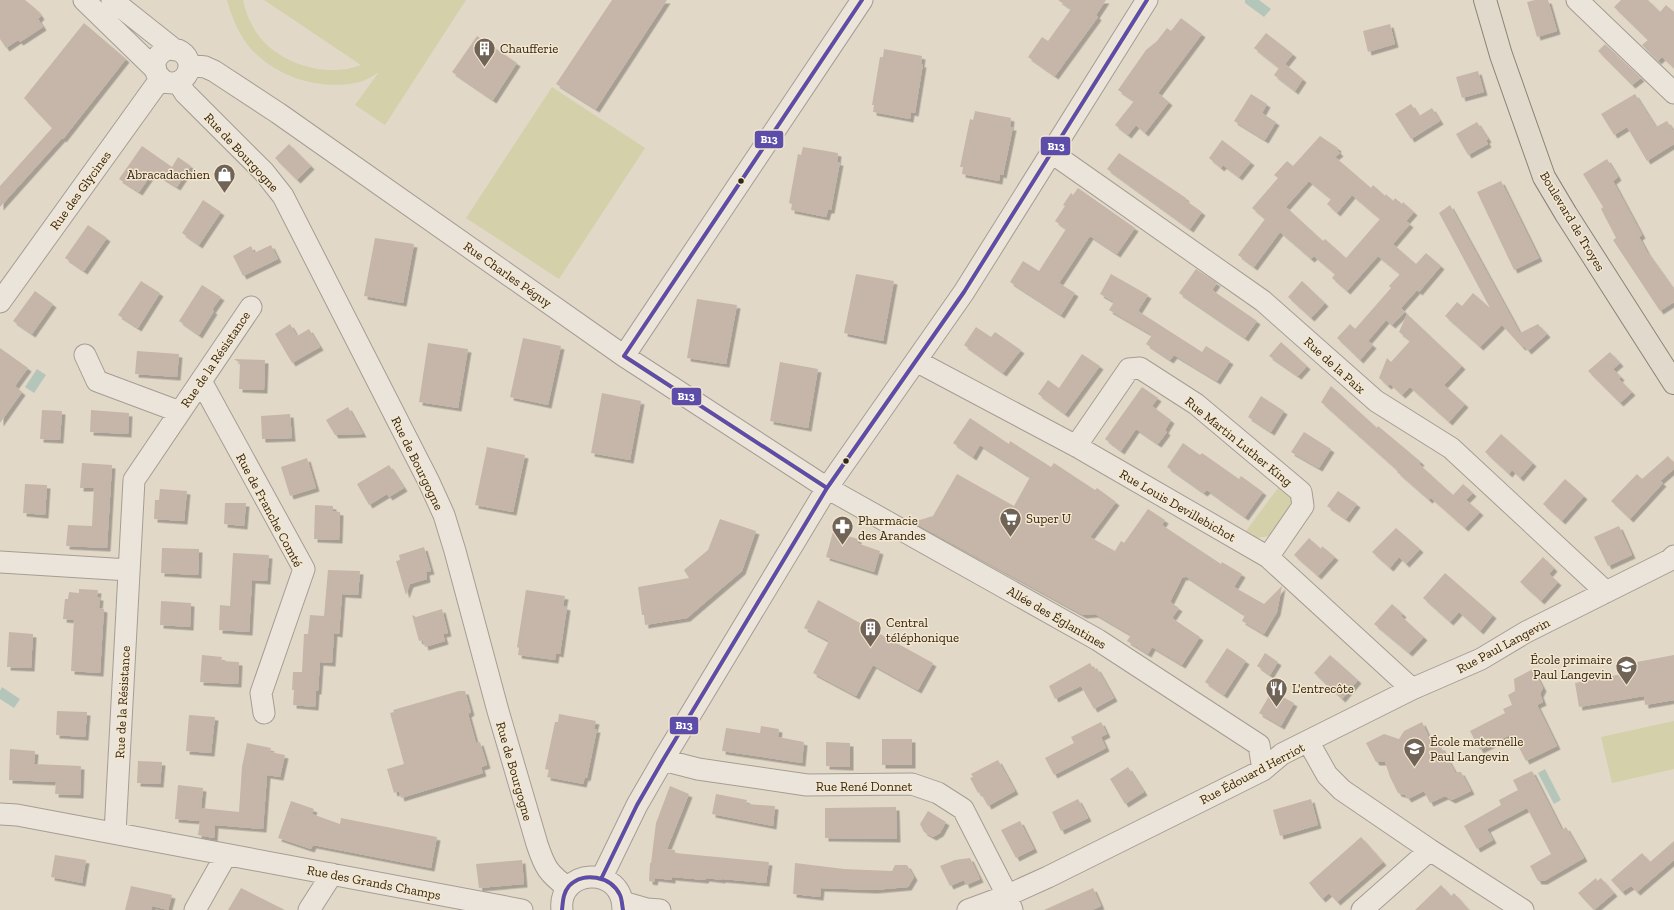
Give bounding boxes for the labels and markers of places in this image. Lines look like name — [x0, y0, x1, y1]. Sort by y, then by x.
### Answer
building icon: Chaufferie — [472, 35, 498, 68]
place label: Chaufferie — [500, 41, 558, 56]
shop icon: Abracadachien — [212, 161, 238, 194]
place label: Abracadachien — [127, 167, 211, 182]
unlabelled marker — [736, 176, 746, 186]
unlabelled marker — [841, 456, 851, 466]
supermarket icon: Super U — [998, 505, 1024, 538]
place label: Super U — [1026, 511, 1071, 526]
place label: Pharmacie des Arandes — [858, 513, 926, 543]
pharmacy icon: Pharmacie des Arandes — [829, 514, 855, 547]
place label: Central téléphonique — [886, 615, 959, 645]
building icon: Central téléphonique — [857, 616, 883, 649]
place label: École primaire Paul Langevin — [1530, 652, 1613, 682]
school or university icon: École primaire Paul Langevin — [1614, 653, 1640, 686]
restaurant icon: L'entrecôte — [1264, 675, 1290, 708]
place label: L'entrecôte — [1292, 681, 1354, 696]
place label: École maternelle Paul Langevin — [1430, 734, 1523, 764]
school or university icon: École maternelle Paul Langevin — [1402, 735, 1428, 768]

